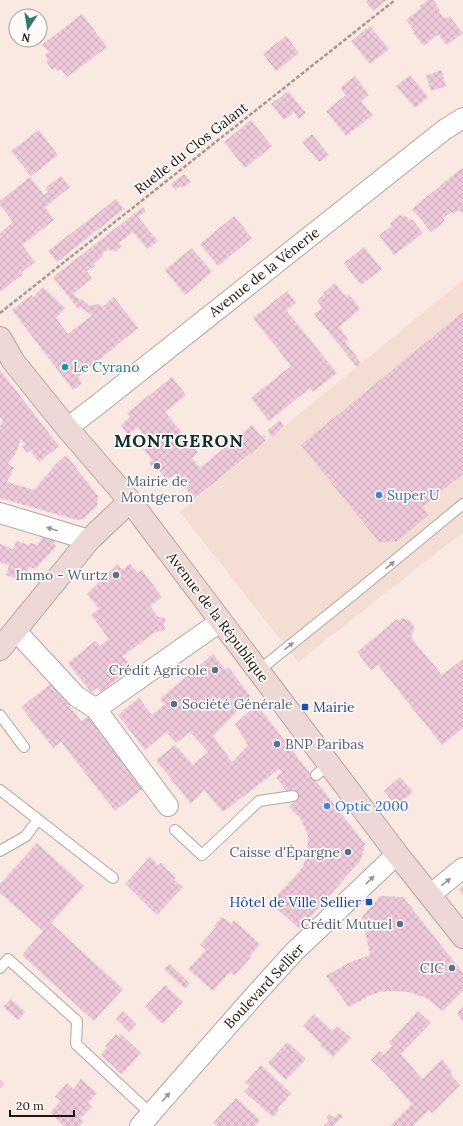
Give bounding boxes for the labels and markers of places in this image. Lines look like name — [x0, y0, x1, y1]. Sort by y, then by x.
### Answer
place label: Le Cyrano — [73, 358, 139, 376]
marker: Le Cyrano — [60, 362, 70, 372]
marker: Mairie de Montgeron — [152, 461, 162, 471]
place label: Mairie de Montgeron — [121, 472, 194, 506]
place label: Super U — [387, 486, 440, 504]
marker: Super U — [374, 490, 384, 500]
place label: Immo - Wurtz — [15, 566, 108, 584]
marker: Immo - Wurtz — [111, 570, 121, 580]
place label: Crédit Agricole — [109, 661, 207, 679]
marker: Crédit Agricole — [210, 665, 220, 675]
place label: Société Générale — [182, 695, 293, 713]
place label: Mairie — [313, 698, 355, 716]
marker: Société Générale — [169, 699, 179, 709]
marker: Mairie — [300, 702, 310, 712]
place label: BNP Paribas — [285, 735, 364, 753]
marker: BNP Paribas — [272, 739, 282, 749]
place label: Optic 2000 — [335, 797, 409, 815]
marker: Optic 2000 — [322, 801, 332, 811]
place label: Caisse d'Épargne — [230, 843, 340, 861]
marker: Caisse d'Épargne — [343, 847, 353, 857]
place label: Hôtel de Ville Sellier — [230, 893, 361, 911]
marker: Hôtel de Ville Sellier — [364, 897, 374, 907]
place label: Crédit Mutuel — [301, 915, 392, 933]
marker: Crédit Mutuel — [395, 919, 405, 929]
place label: CIC — [420, 959, 444, 977]
marker: CIC — [447, 963, 457, 973]

